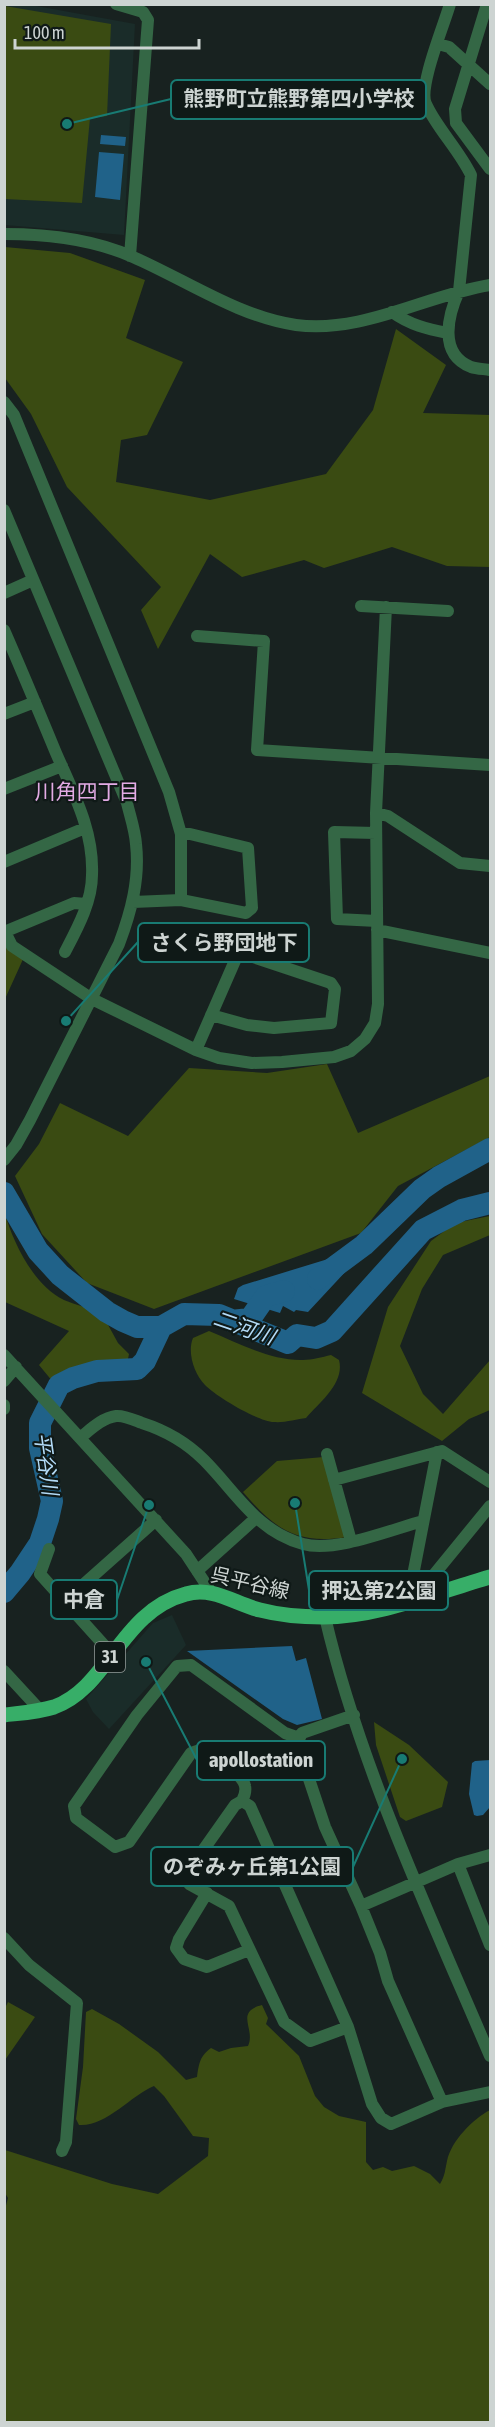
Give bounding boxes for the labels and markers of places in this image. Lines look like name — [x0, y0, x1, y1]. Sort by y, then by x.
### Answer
callout: 熊野町立熊野第四小学校 — [171, 80, 426, 119]
callout: さくら野団地下 — [138, 923, 309, 962]
callout: 押込第2公園 — [309, 1571, 448, 1610]
callout: 中倉 — [51, 1580, 117, 1619]
callout: apollostation — [197, 1741, 325, 1780]
callout: のぞみヶ丘第1公園 — [151, 1847, 353, 1886]

